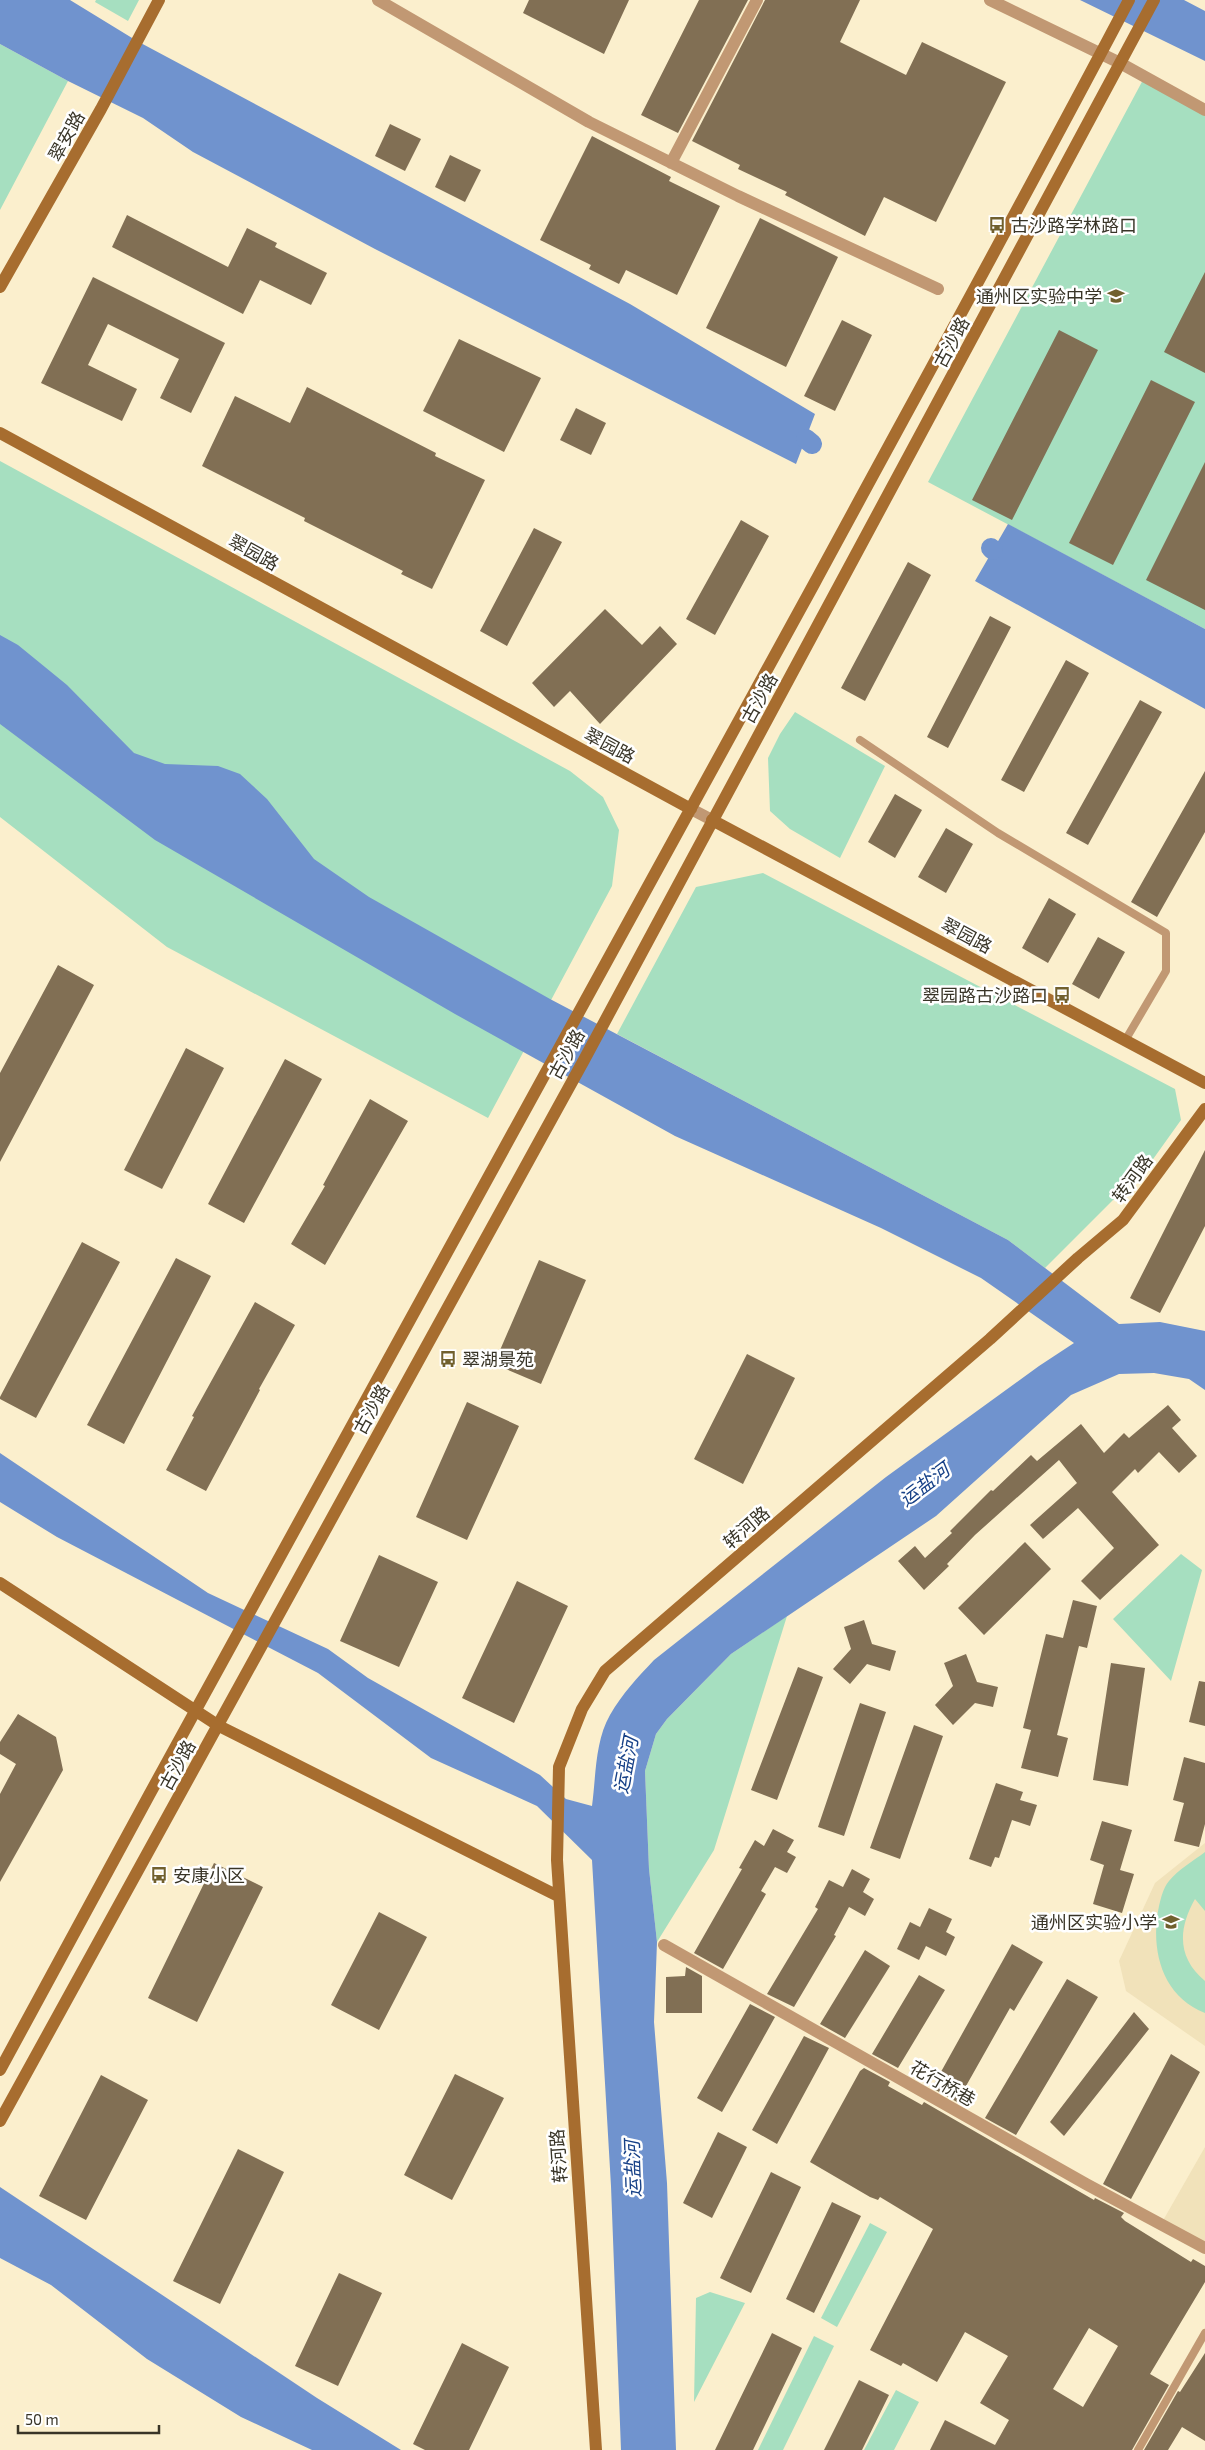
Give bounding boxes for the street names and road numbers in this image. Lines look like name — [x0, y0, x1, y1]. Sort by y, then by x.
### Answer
street label: 翠安路 — [43, 107, 89, 165]
street label: 古沙路 — [929, 313, 973, 371]
street label: 翠园路 — [225, 529, 283, 575]
street label: 古沙路 — [736, 669, 782, 727]
street label: 翠园路 — [581, 723, 639, 767]
street label: 翠园路 — [938, 913, 996, 957]
street label: 古沙路 — [543, 1025, 589, 1083]
street label: 转河路 — [1107, 1150, 1157, 1206]
street label: 古沙路 — [348, 1380, 394, 1438]
street label: 转河路 — [718, 1501, 774, 1553]
street label: 古沙路 — [154, 1736, 200, 1794]
street label: 花行桥巷 — [906, 2055, 980, 2111]
street label: 转河路 — [545, 2128, 571, 2184]

